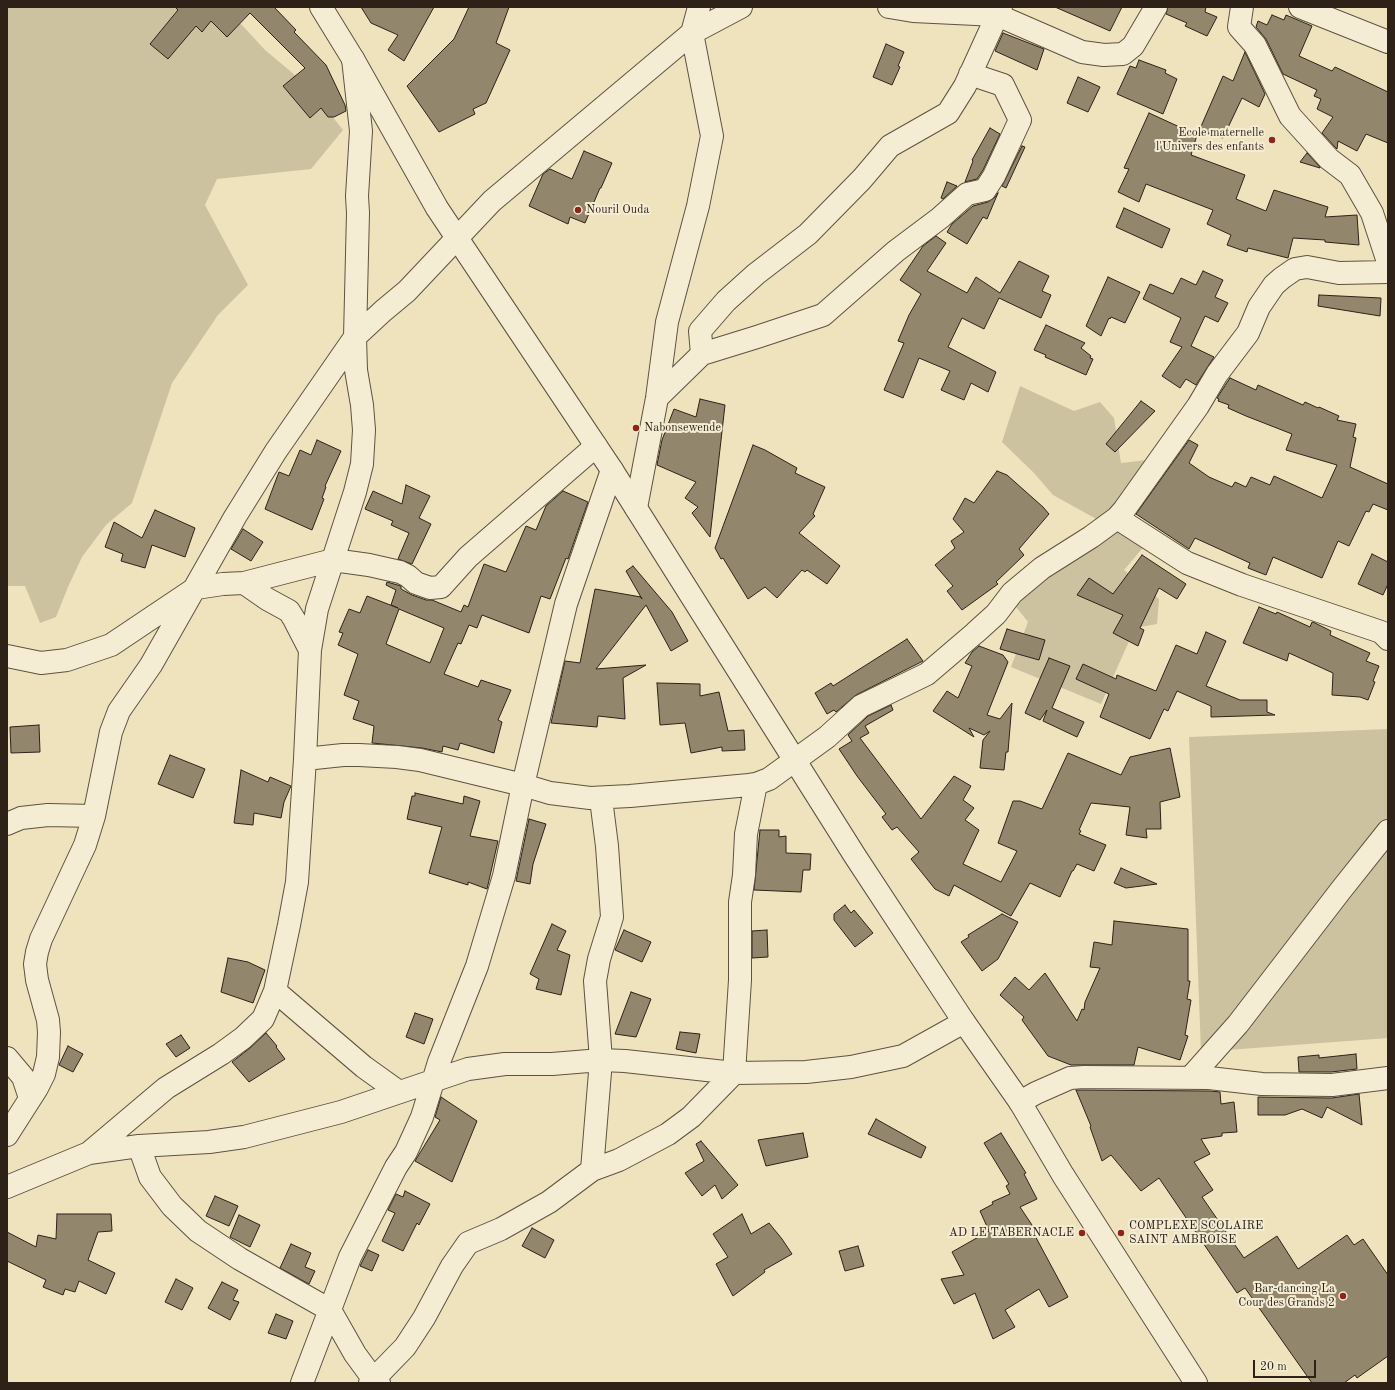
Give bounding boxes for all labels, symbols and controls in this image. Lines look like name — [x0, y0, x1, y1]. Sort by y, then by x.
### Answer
place label: Ecole maternelle l'Univers des enfants — [1156, 126, 1264, 154]
marker: Ecole maternelle l'Univers des enfants — [1267, 135, 1277, 145]
place label: Nouril Ouda — [586, 203, 649, 217]
marker: Nouril Ouda — [573, 205, 583, 215]
place label: Nabonsewende — [644, 421, 721, 435]
marker: Nabonsewende — [631, 423, 641, 433]
place label: COMPLEXE SCOLAIRE SAINT AMBROISE — [1129, 1219, 1263, 1247]
place label: AD LE TABERNACLE — [949, 1226, 1074, 1240]
marker: AD LE TABERNACLE — [1077, 1228, 1087, 1238]
marker: COMPLEXE SCOLAIRE SAINT AMBROISE — [1116, 1228, 1126, 1238]
place label: Bar-dancing La Cour des Grands 2 — [1238, 1282, 1335, 1310]
marker: Bar-dancing La Cour des Grands 2 — [1338, 1291, 1348, 1301]
scale bar — [1255, 1352, 1318, 1378]
text: 20 m — [1260, 1361, 1287, 1373]

